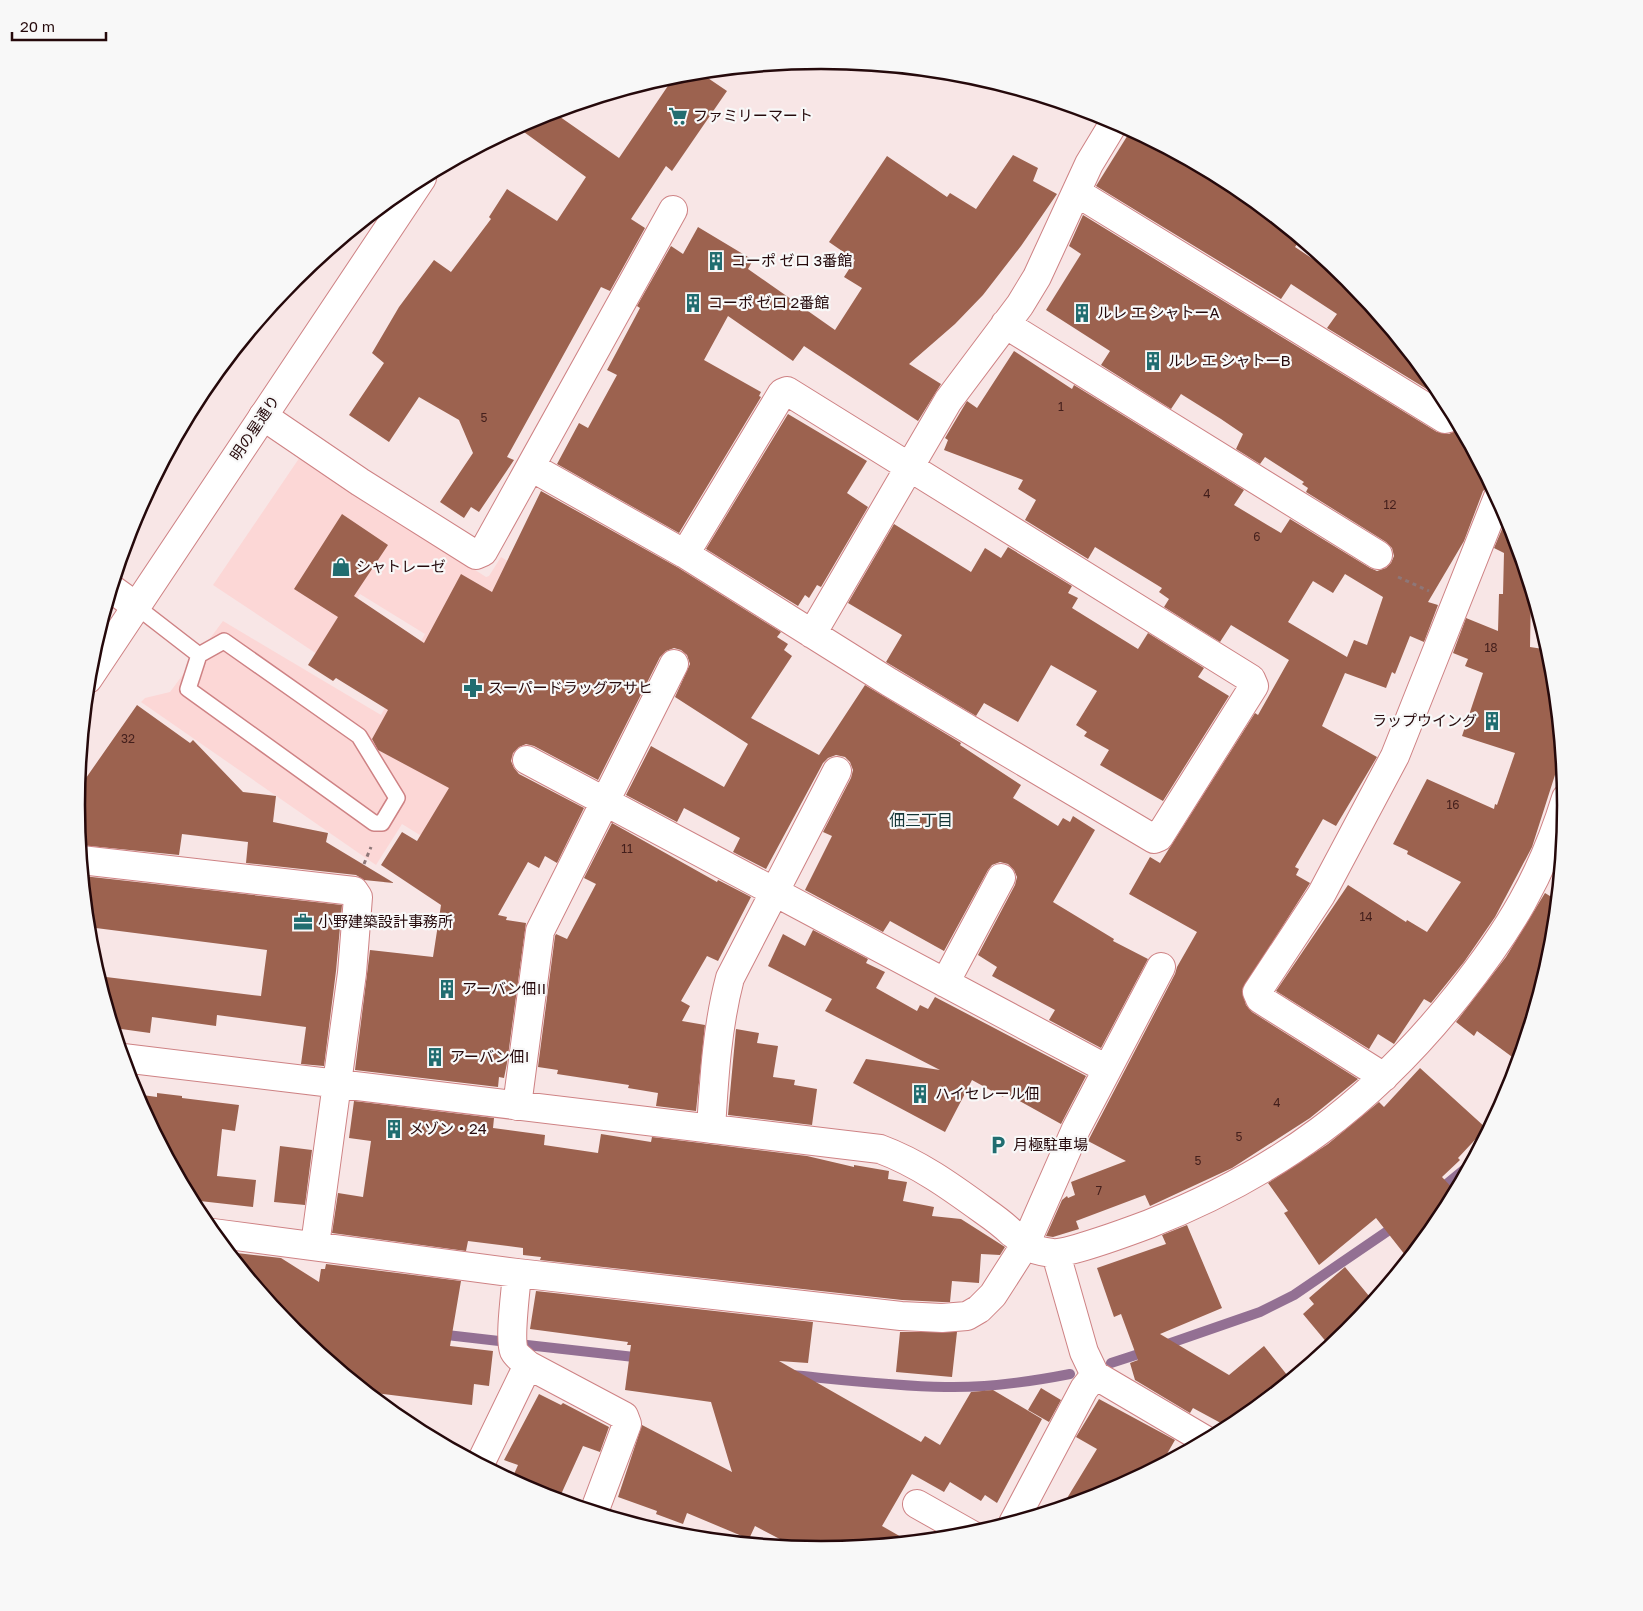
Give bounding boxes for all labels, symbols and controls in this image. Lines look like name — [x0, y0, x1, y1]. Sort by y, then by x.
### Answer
scale bar — [12, 10, 106, 42]
text: 20 m — [20, 17, 55, 35]
supermarket icon: ファミリーマート — [667, 105, 689, 127]
place label: ファミリーマート — [693, 106, 813, 124]
building icon: コーポ ゼロ 3番館 — [705, 250, 727, 272]
place label: コーポ ゼロ 3番館 — [731, 251, 852, 269]
building icon: コーポ ゼロ 2番館 — [682, 292, 704, 314]
place label: コーポ ゼロ 2番館 — [708, 293, 829, 311]
building icon: ルレ エ シャトーA — [1071, 302, 1093, 324]
place label: ルレ エ シャトーA — [1097, 303, 1220, 321]
building icon: ルレ エ シャトーB — [1142, 350, 1164, 372]
place label: ルレ エ シャトーB — [1168, 351, 1291, 369]
street label: 明の星通り — [226, 391, 283, 464]
house number: 1 — [1058, 399, 1064, 414]
house number: 5 — [481, 410, 488, 425]
house number: 4 — [1203, 486, 1211, 501]
house number: 12 — [1384, 497, 1396, 512]
house number: 6 — [1253, 529, 1261, 544]
shop icon: シャトレーゼ — [330, 556, 352, 578]
place label: シャトレーゼ — [356, 557, 446, 575]
house number: 18 — [1484, 640, 1498, 655]
pharmacy icon: スーパードラッグアサヒ — [462, 677, 484, 699]
place label: スーパードラッグアサヒ — [488, 678, 653, 696]
building icon: ラップウイング — [1481, 710, 1503, 732]
place label: ラップウイング — [1372, 711, 1477, 729]
house number: 32 — [121, 731, 135, 746]
house number: 16 — [1446, 797, 1460, 812]
district label: 佃三丁目 — [889, 810, 953, 830]
house number: 11 — [621, 841, 633, 856]
house number: 14 — [1359, 909, 1373, 924]
office icon: 小野建築設計事務所 — [292, 911, 314, 933]
place label: 小野建築設計事務所 — [318, 912, 453, 930]
building icon: アーバン佃II — [436, 978, 458, 1000]
place label: アーバン佃II — [462, 979, 546, 997]
building icon: アーバン佃I — [424, 1046, 446, 1068]
place label: アーバン佃I — [450, 1047, 529, 1065]
building icon: ハイセレール佃 — [909, 1083, 931, 1105]
place label: ハイセレール佃 — [935, 1084, 1040, 1102]
house number: 4 — [1273, 1095, 1281, 1110]
building icon: メゾン・24 — [383, 1118, 405, 1140]
place label: メゾン・24 — [409, 1119, 487, 1137]
house number: 5 — [1236, 1129, 1243, 1144]
parking icon: 月極駐車場 — [987, 1134, 1009, 1156]
place label: 月極駐車場 — [1013, 1135, 1088, 1153]
house number: 5 — [1195, 1153, 1202, 1168]
house number: 7 — [1096, 1183, 1102, 1198]

